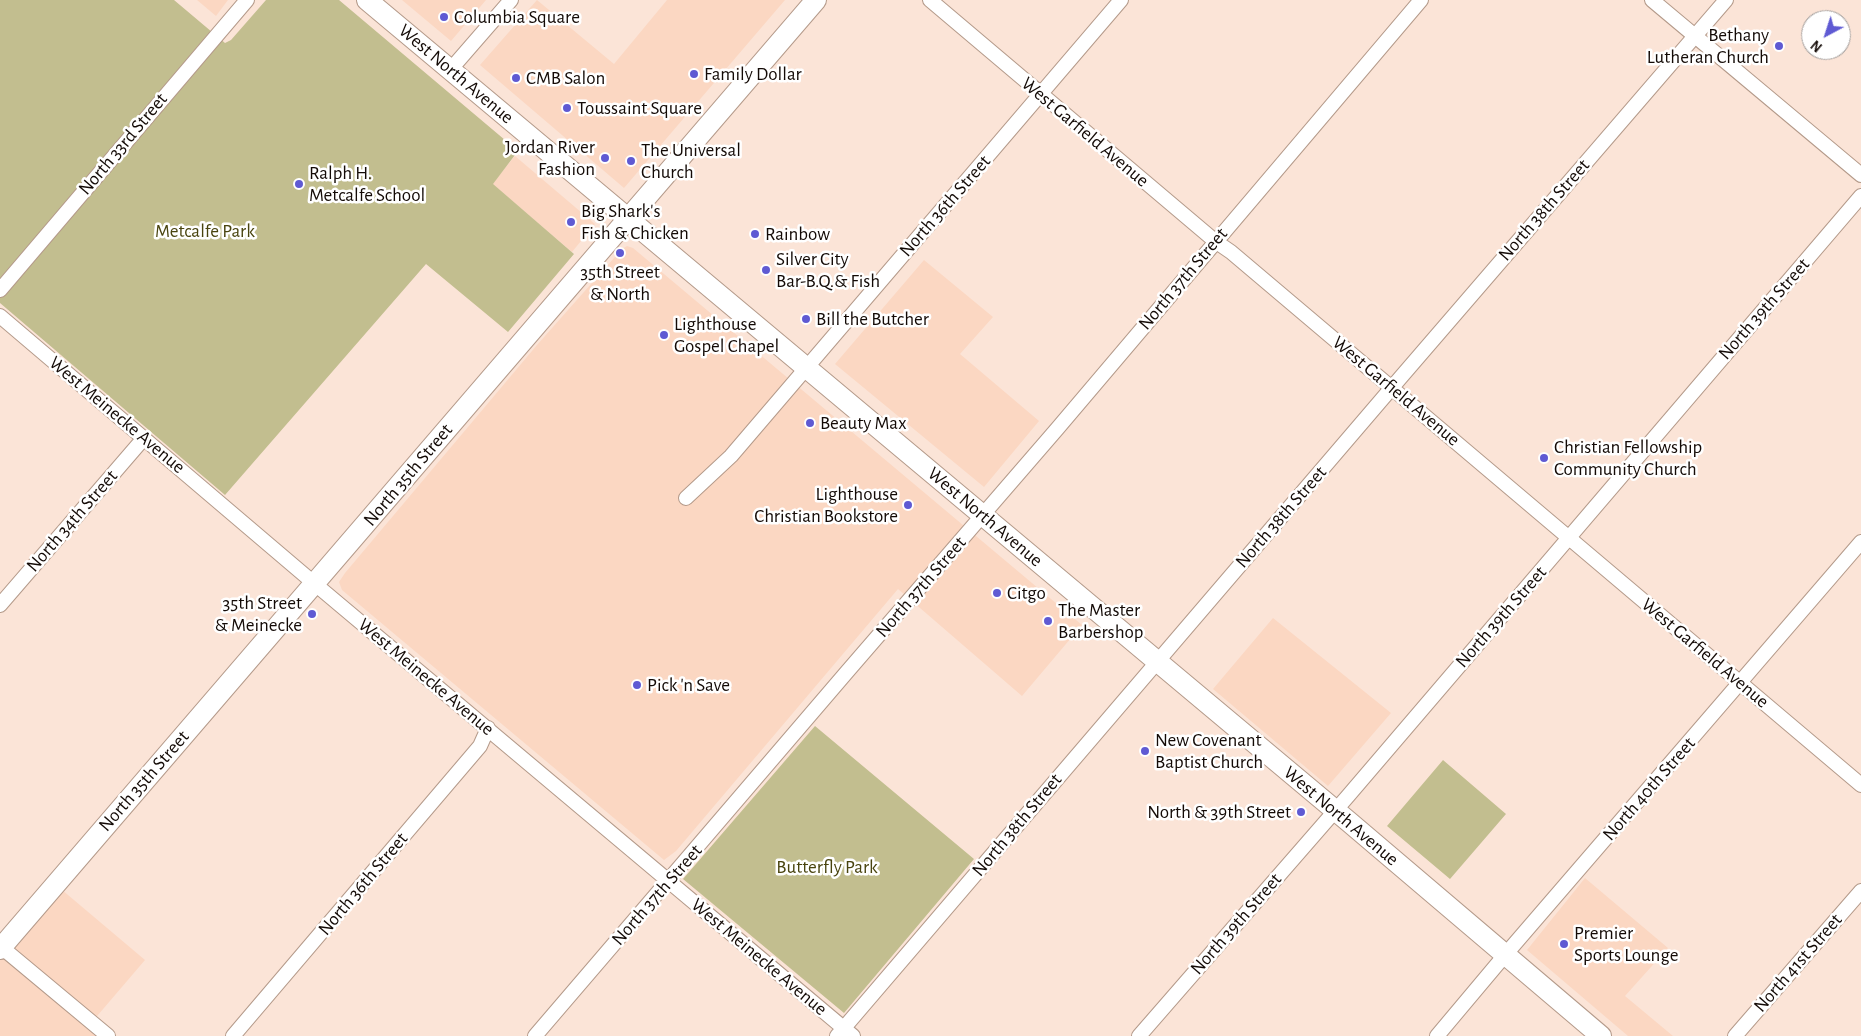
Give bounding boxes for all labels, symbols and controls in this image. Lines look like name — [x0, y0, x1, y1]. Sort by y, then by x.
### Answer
place label: Columbia Square — [454, 6, 580, 28]
north arrow — [1801, 10, 1851, 60]
marker: Columbia Square — [438, 11, 450, 23]
street label: West North Avenue — [394, 19, 518, 129]
place label: Bethany Lutheran Church — [1647, 24, 1769, 68]
text: N — [1809, 37, 1825, 54]
marker: Bethany Lutheran Church — [1773, 40, 1785, 52]
place label: Family Dollar — [704, 63, 802, 85]
place label: CMB Salon — [526, 67, 605, 89]
marker: Family Dollar — [688, 68, 700, 80]
marker: CMB Salon — [510, 72, 522, 84]
street label: West Garfield Avenue — [1017, 72, 1153, 192]
street label: North 33rd Street — [74, 88, 172, 200]
place label: Toussaint Square — [577, 97, 702, 119]
marker: Toussaint Square — [561, 102, 573, 114]
place label: Jordan River Fashion — [505, 136, 595, 180]
place label: The Universal Church — [641, 139, 741, 183]
street label: North 36th Street — [895, 150, 995, 262]
marker: Jordan River Fashion — [599, 152, 611, 164]
street label: North 38th Street — [1494, 154, 1594, 266]
marker: The Universal Church — [625, 155, 637, 167]
place label: Ralph H. Metcalfe School — [309, 162, 425, 206]
marker: Ralph H. Metcalfe School — [293, 178, 305, 190]
place label: Big Shark's Fish & Chicken — [581, 200, 689, 244]
marker: Big Shark's Fish & Chicken — [565, 216, 577, 228]
park label: Metcalfe Park — [155, 220, 255, 242]
place label: Rainbow — [765, 223, 830, 245]
street label: North 37th Street — [1134, 223, 1232, 335]
marker: Rainbow — [749, 228, 761, 240]
marker: 35th Street & North — [614, 247, 626, 259]
place label: Silver City Bar-B.Q.& Fish — [776, 248, 880, 292]
street label: North 39th Street — [1714, 253, 1814, 365]
place label: 35th Street & North — [580, 261, 660, 305]
marker: Silver City Bar-B.Q.& Fish — [760, 264, 772, 276]
place label: Bill the Butcher — [816, 308, 929, 330]
place label: Lighthouse Gospel Chapel — [674, 313, 779, 357]
marker: Bill the Butcher — [800, 313, 812, 325]
marker: Lighthouse Gospel Chapel — [658, 329, 670, 341]
street label: West Garfield Avenue — [1328, 331, 1464, 451]
street label: West Meinecke Avenue — [44, 351, 190, 479]
place label: Beauty Max — [820, 412, 906, 434]
marker: Beauty Max — [804, 417, 816, 429]
street label: North 35th Street — [359, 419, 457, 531]
place label: Christian Fellowship Community Church — [1554, 436, 1702, 480]
marker: Christian Fellowship Community Church — [1538, 452, 1550, 464]
street label: North 38th Street — [1231, 461, 1331, 573]
street label: West North Avenue — [923, 462, 1047, 572]
street label: North 34th Street — [22, 465, 122, 577]
place label: Lighthouse Christian Bookstore — [754, 483, 898, 527]
marker: Lighthouse Christian Bookstore — [902, 499, 914, 511]
street label: North 37th Street — [871, 532, 971, 642]
street label: North 39th Street — [1451, 561, 1551, 673]
place label: Citgo — [1007, 582, 1046, 604]
marker: Citgo — [991, 587, 1003, 599]
place label: 35th Street & Meinecke — [215, 592, 302, 636]
street label: West Garfield Avenue — [1637, 593, 1773, 713]
place label: The Master Barbershop — [1058, 599, 1144, 643]
marker: 35th Street & Meinecke — [306, 608, 318, 620]
street label: West Meinecke Avenue — [353, 613, 499, 741]
marker: The Master Barbershop — [1042, 615, 1054, 627]
place label: Pick 'n Save — [647, 674, 730, 696]
marker: Pick 'n Save — [631, 679, 643, 691]
street label: North 35th Street — [94, 726, 194, 836]
place label: New Covenant Baptist Church — [1155, 729, 1263, 773]
street label: North 40th Street — [1598, 732, 1700, 846]
marker: New Covenant Baptist Church — [1139, 745, 1151, 757]
street label: West North Avenue — [1279, 761, 1403, 871]
street label: North 38th Street — [967, 769, 1067, 881]
place label: North & 39th Street — [1147, 801, 1291, 823]
marker: North & 39th Street — [1295, 806, 1307, 818]
street label: North 36th Street — [313, 828, 413, 940]
street label: North 37th Street — [607, 840, 707, 950]
park label: Butterfly Park — [776, 856, 878, 878]
street label: North 39th Street — [1186, 868, 1286, 980]
street label: West Meinecke Avenue — [686, 893, 832, 1021]
street label: North 41st Street — [1749, 909, 1847, 1017]
place label: Premier Sports Lounge — [1574, 922, 1678, 966]
marker: Premier Sports Lounge — [1558, 938, 1570, 950]

